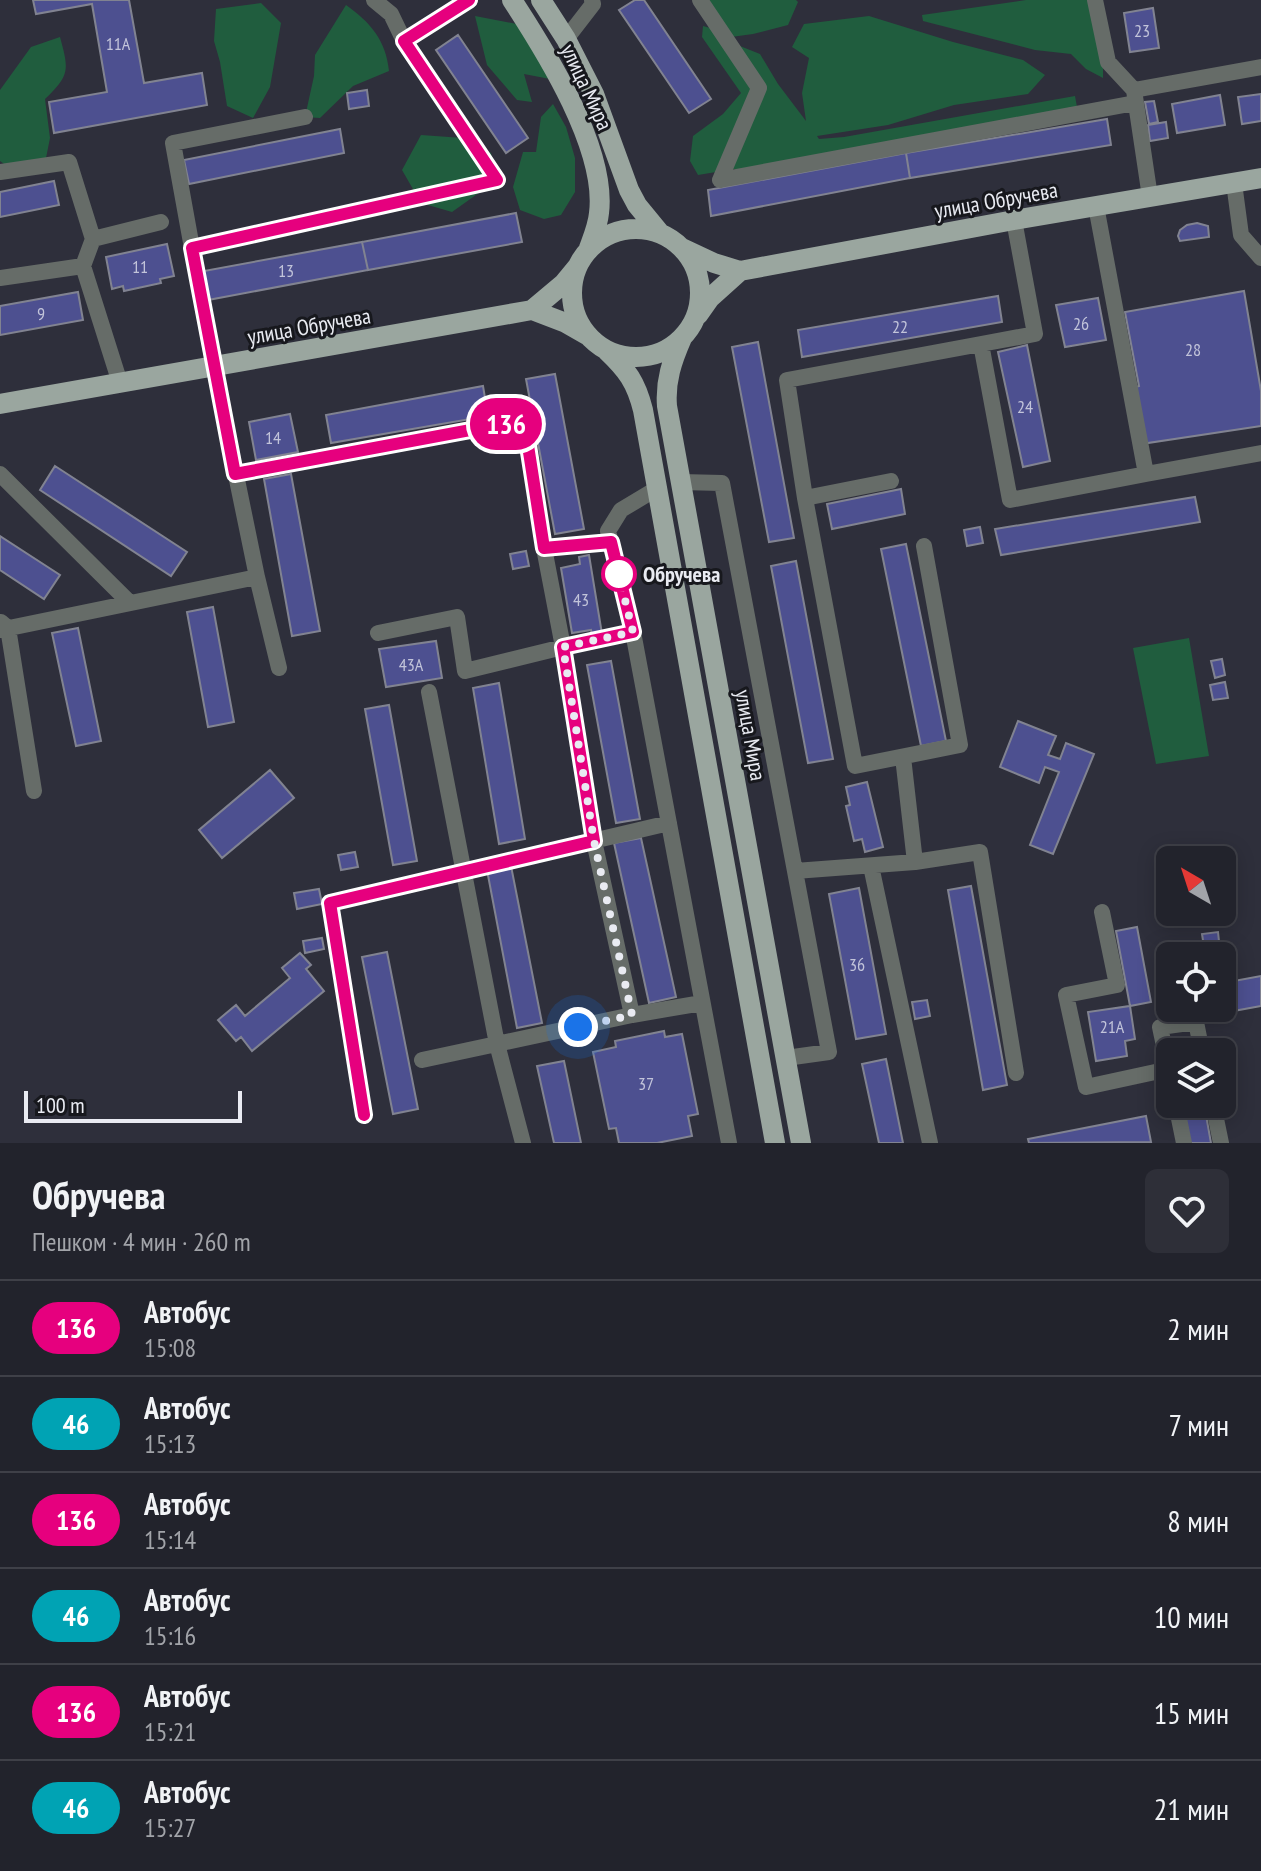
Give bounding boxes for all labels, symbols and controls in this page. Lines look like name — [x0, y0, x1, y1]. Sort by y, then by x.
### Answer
house number: 23 — [1134, 19, 1150, 42]
house number: 11А — [106, 32, 131, 55]
street label: улица Мира — [555, 39, 619, 135]
street label: улица Обручева — [932, 175, 1060, 225]
house number: 11 — [132, 255, 148, 278]
house number: 13 — [278, 259, 294, 282]
street label: улица Обручева — [245, 301, 373, 351]
house number: 9 — [37, 302, 45, 325]
house number: 26 — [1073, 312, 1089, 335]
house number: 22 — [892, 315, 908, 338]
house number: 28 — [1185, 338, 1201, 361]
house number: 24 — [1017, 395, 1033, 418]
line badge: 136 — [460, 398, 552, 450]
text: 136 — [486, 405, 526, 442]
house number: 14 — [265, 426, 281, 449]
marker: Обручева — [602, 557, 636, 591]
place label: Обручева — [643, 560, 720, 588]
house number: 43 — [573, 588, 589, 611]
house number: 43А — [399, 653, 424, 676]
street label: улица Мира — [729, 687, 773, 783]
north arrow — [1156, 846, 1236, 926]
map controls — [1156, 846, 1236, 1118]
button: locate — [1156, 942, 1236, 1022]
house number: 36 — [849, 953, 865, 976]
your location — [558, 1007, 598, 1047]
house number: 21А — [1100, 1015, 1125, 1038]
button: layers — [1156, 1038, 1236, 1118]
house number: 37 — [638, 1072, 654, 1095]
scale bar — [24, 1087, 242, 1123]
text: 100 m — [36, 1091, 85, 1119]
button: heart — [1145, 1169, 1229, 1253]
text: Обручева — [32, 1170, 166, 1219]
text: Пешком · 4 мин · 260 m — [32, 1225, 251, 1258]
text: Автобус — [144, 1292, 231, 1331]
text: 136 — [56, 1309, 96, 1346]
text: 2 мин — [1167, 1309, 1229, 1348]
text: 15:08 — [144, 1331, 196, 1364]
text: Автобус — [144, 1388, 231, 1427]
text: 46 — [63, 1405, 89, 1442]
text: 7 мин — [1169, 1405, 1229, 1444]
text: 15:13 — [144, 1427, 196, 1460]
text: Автобус — [144, 1484, 231, 1523]
text: 136 — [56, 1501, 96, 1538]
text: 8 мин — [1167, 1501, 1229, 1540]
text: 15:14 — [144, 1523, 196, 1556]
text: Автобус — [144, 1580, 231, 1619]
text: 46 — [63, 1597, 89, 1634]
text: 10 мин — [1154, 1597, 1229, 1636]
text: 15:16 — [144, 1619, 196, 1652]
text: Автобус — [144, 1676, 231, 1715]
text: 136 — [56, 1693, 96, 1730]
text: 15 мин — [1154, 1693, 1229, 1732]
text: 15:21 — [144, 1715, 196, 1748]
text: Автобус — [144, 1772, 231, 1811]
text: 46 — [63, 1789, 89, 1826]
text: 21 мин — [1154, 1789, 1229, 1828]
text: 15:27 — [144, 1811, 196, 1844]

